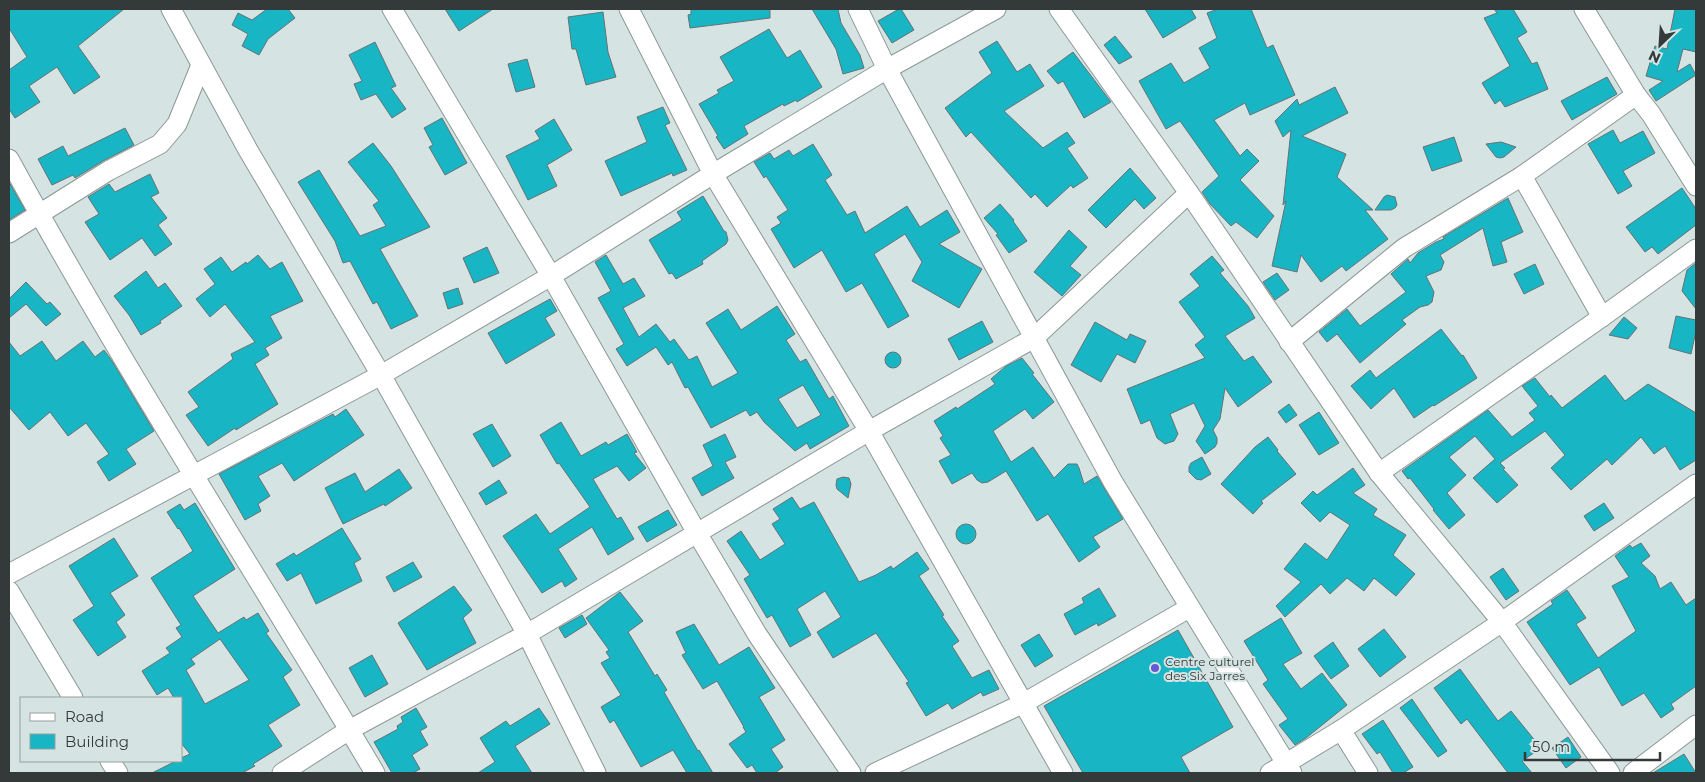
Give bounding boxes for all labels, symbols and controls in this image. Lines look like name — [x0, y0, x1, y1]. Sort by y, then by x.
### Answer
north arrow — [1635, 20, 1685, 70]
text: N — [1646, 46, 1663, 67]
place label: Centre culturel des Six Jarres — [1165, 654, 1255, 683]
marker: Centre culturel des Six Jarres — [1149, 662, 1161, 674]
legend — [20, 697, 182, 762]
text: Road — [65, 707, 104, 726]
scale bar — [1525, 730, 1660, 762]
text: Building — [65, 732, 129, 751]
text: 50 m — [1532, 737, 1570, 756]

